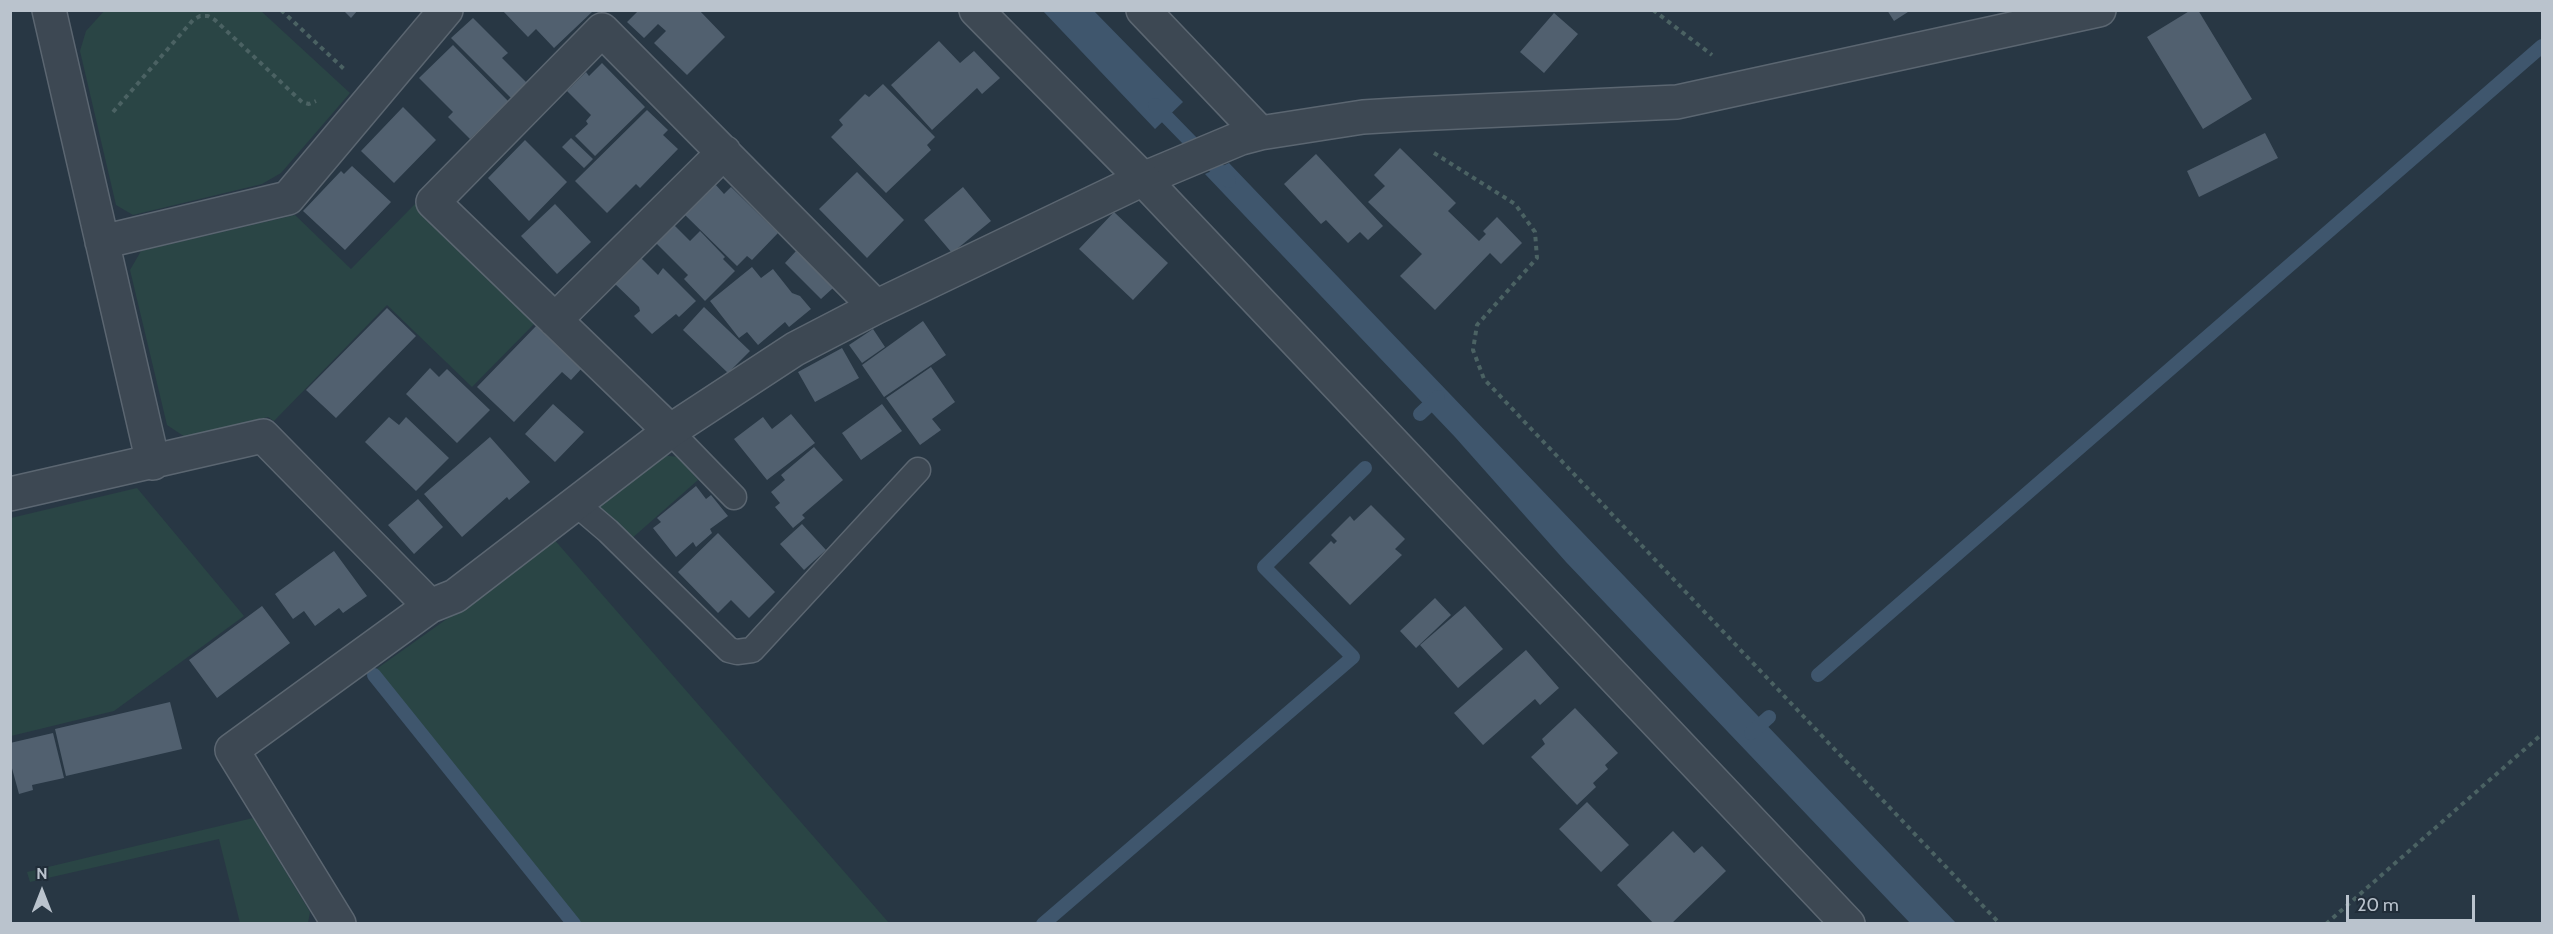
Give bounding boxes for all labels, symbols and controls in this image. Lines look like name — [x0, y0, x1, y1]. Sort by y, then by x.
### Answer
north arrow — [12, 862, 72, 922]
text: N — [36, 864, 48, 883]
scale bar — [2349, 883, 2478, 921]
text: 20 m — [2357, 894, 2399, 916]

